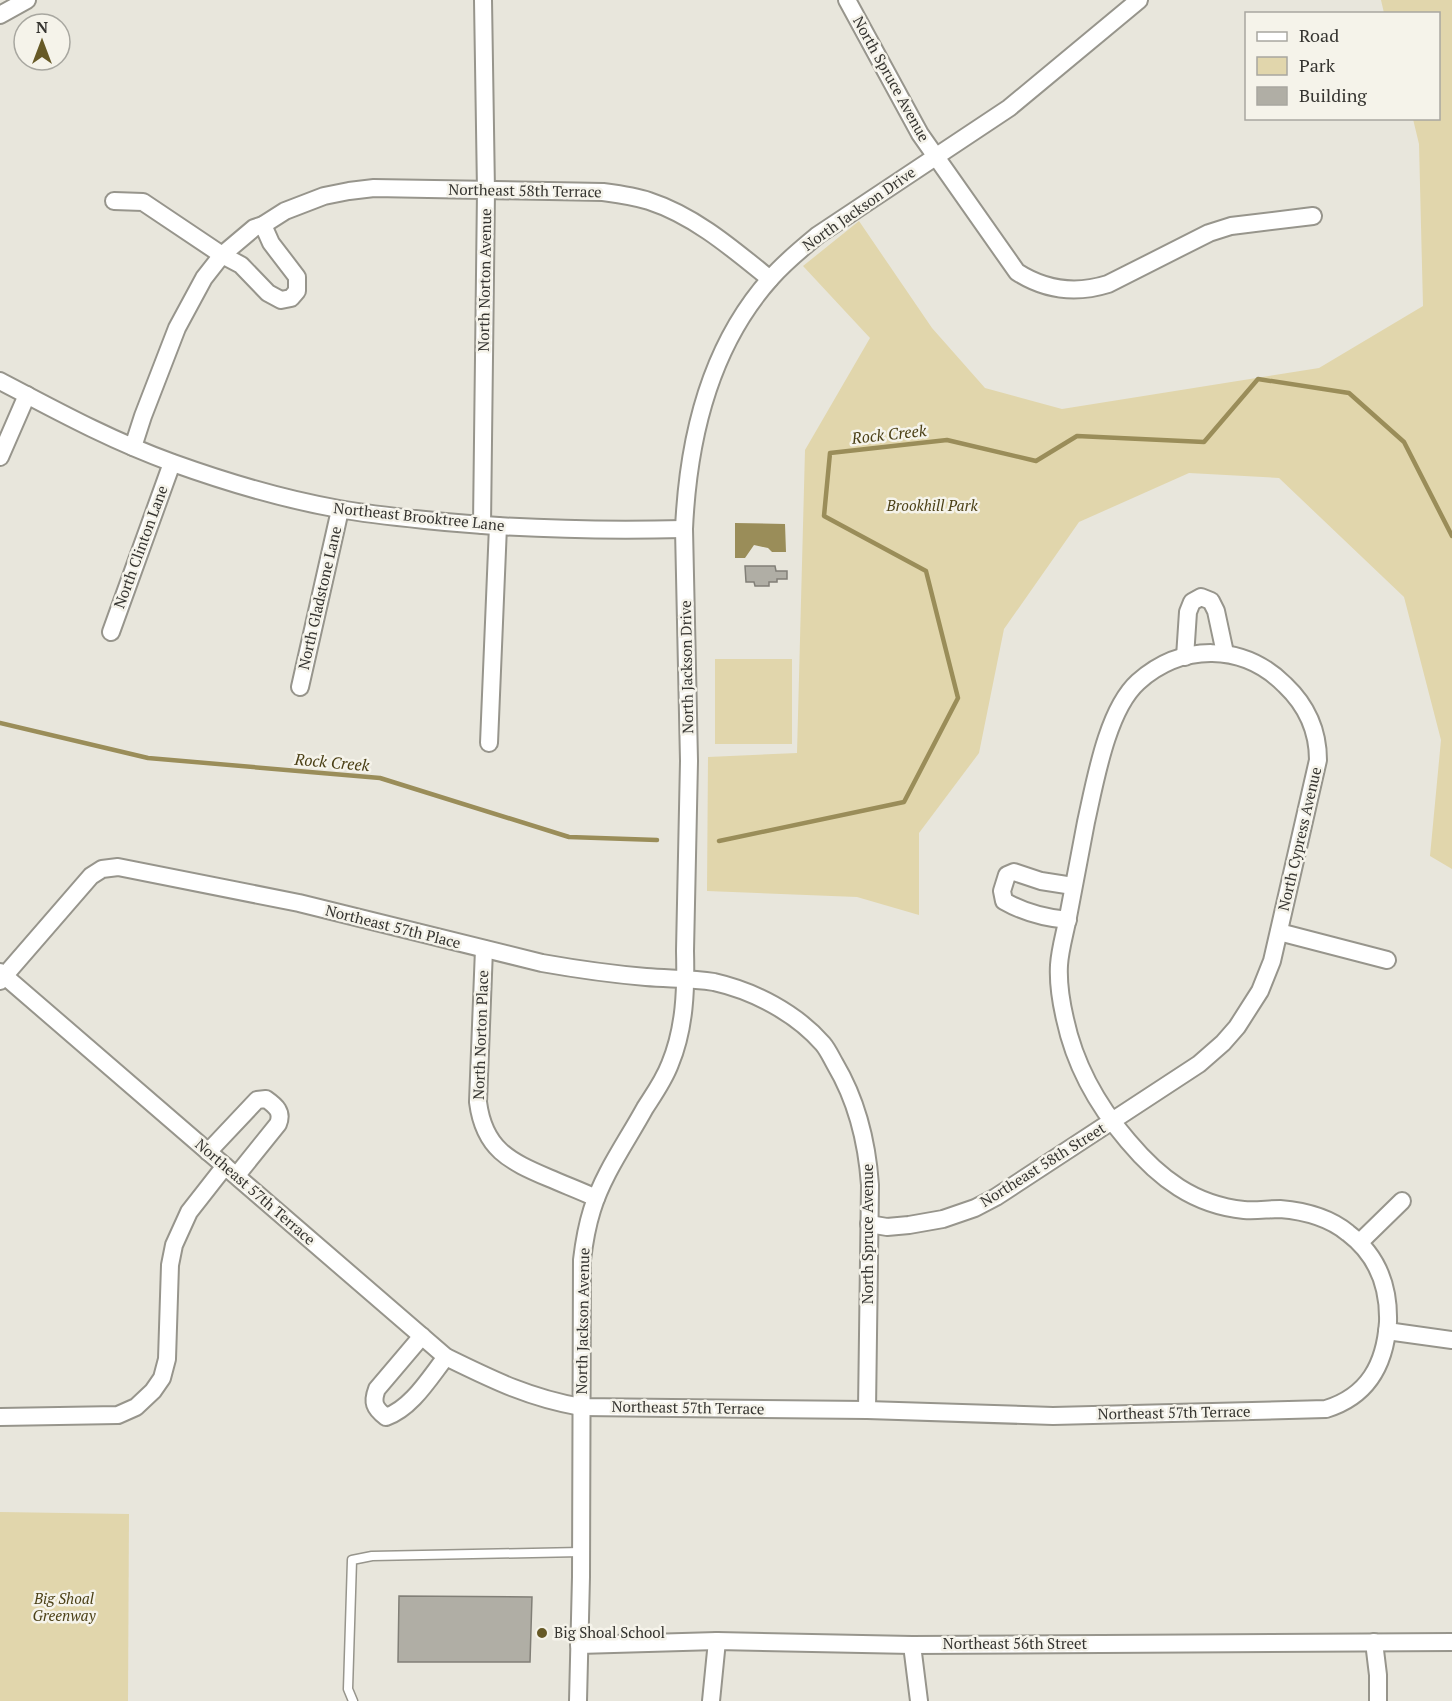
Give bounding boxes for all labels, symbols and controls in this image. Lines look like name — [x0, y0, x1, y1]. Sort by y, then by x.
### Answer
north arrow — [12, 12, 72, 72]
street label: North Spruce Avenue — [849, 12, 935, 145]
legend — [1245, 12, 1440, 120]
text: N — [36, 16, 48, 38]
text: Road — [1299, 23, 1339, 47]
text: Park — [1299, 53, 1336, 77]
text: Building — [1299, 83, 1367, 107]
street label: North Jackson Drive — [798, 162, 919, 255]
street label: Northeast 58th Terrace — [448, 179, 602, 201]
street label: North Norton Avenue — [473, 208, 495, 352]
water label: Rock Creek — [850, 419, 928, 449]
street label: North Clinton Lane — [109, 482, 172, 611]
park label: Brookhill Park — [885, 495, 978, 515]
street label: Northeast Brooktree Lane — [333, 497, 506, 535]
street label: North Gladstone Lane — [293, 524, 345, 671]
street label: North Jackson Drive — [675, 600, 697, 734]
water label: Rock Creek — [293, 748, 371, 776]
street label: North Cypress Avenue — [1273, 765, 1325, 913]
street label: Northeast 57th Place — [323, 900, 463, 953]
street label: North Norton Place — [468, 970, 492, 1100]
street label: Northeast 58th Street — [976, 1117, 1109, 1211]
street label: Northeast 57th Terrace — [191, 1134, 320, 1249]
street label: North Spruce Avenue — [857, 1164, 877, 1304]
street label: North Jackson Avenue — [571, 1247, 593, 1394]
street label: Northeast 57th Terrace — [611, 1396, 765, 1418]
street label: Northeast 57th Terrace — [1097, 1401, 1251, 1423]
park label: Big Shoal Greenway — [33, 1588, 97, 1625]
place label: Big Shoal School — [554, 1622, 665, 1642]
marker: Big Shoal School — [535, 1626, 549, 1640]
street label: Northeast 56th Street — [943, 1633, 1088, 1653]

